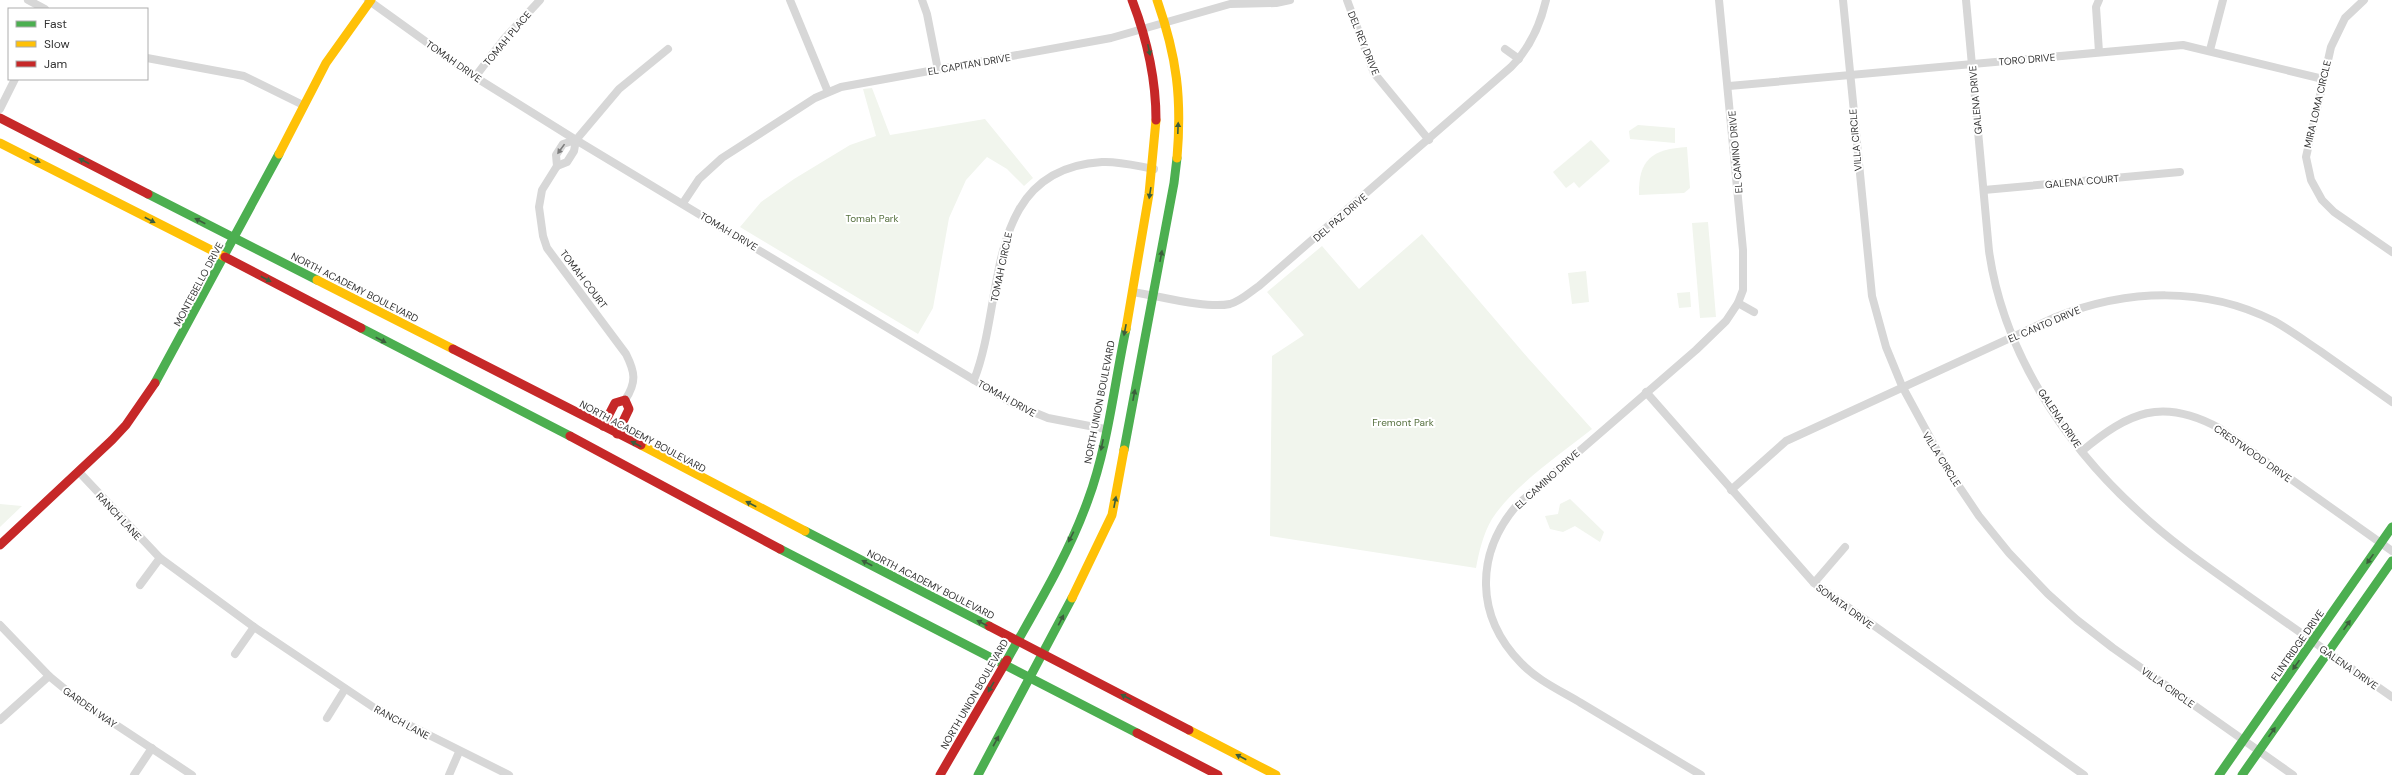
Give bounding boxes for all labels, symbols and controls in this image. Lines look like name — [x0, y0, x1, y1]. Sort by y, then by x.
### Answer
legend — [8, 8, 148, 80]
street label: TOMAH PLACE — [481, 8, 534, 68]
street label: DEL REY DRIVE — [1345, 9, 1382, 77]
text: Fast — [44, 16, 67, 32]
text: Slow — [44, 36, 70, 52]
street label: TOMAH DRIVE — [423, 37, 484, 86]
one-way arrow — [1146, 44, 1152, 56]
street label: EL CAPITAN DRIVE — [927, 51, 1012, 78]
street label: TORO DRIVE — [1998, 51, 2056, 68]
text: Jam — [44, 56, 67, 72]
street label: MIRA LOMA CIRCLE — [2301, 59, 2334, 149]
street label: GALENA DRIVE — [1966, 65, 1985, 135]
street label: VILLA CIRCLE — [1846, 108, 1865, 172]
street label: EL CAMINO DRIVE — [1725, 110, 1746, 194]
one-way arrow — [1175, 121, 1181, 134]
one-way arrow — [557, 143, 565, 154]
one-way arrow — [29, 157, 41, 163]
one-way arrow — [79, 158, 90, 164]
street label: GALENA COURT — [2044, 172, 2120, 191]
one-way arrow — [1146, 187, 1152, 199]
street label: DEL PAZ DRIVE — [1311, 190, 1370, 244]
street label: TOMAH DRIVE — [698, 209, 760, 254]
park label: Tomah Park — [845, 212, 899, 225]
one-way arrow — [145, 216, 156, 223]
one-way arrow — [194, 217, 206, 224]
street label: TOMAH CIRCLE — [988, 231, 1015, 303]
street label: MONTEBELLO DRIVE — [171, 239, 226, 329]
street label: TOMAH COURT — [557, 247, 610, 312]
street label: NORTH ACADEMY BOULEVARD — [289, 250, 421, 325]
one-way arrow — [1158, 250, 1164, 263]
one-way arrow — [260, 276, 272, 282]
street label: EL CANTO DRIVE — [2006, 303, 2083, 346]
one-way arrow — [1122, 324, 1128, 336]
one-way arrow — [375, 336, 387, 343]
street label: NORTH UNION BOULEVARD — [1081, 339, 1118, 465]
street label: TOMAH DRIVE — [975, 377, 1039, 420]
street label: GALENA DRIVE — [2035, 386, 2084, 451]
one-way arrow — [1132, 388, 1138, 401]
street label: NORTH ACADEMY BOULEVARD — [577, 398, 708, 475]
park label: Fremont Park — [1372, 416, 1434, 429]
street label: CRESTWOOD DRIVE — [2211, 422, 2294, 485]
street label: VILLA CIRCLE — [1920, 429, 1964, 489]
one-way arrow — [1099, 439, 1105, 451]
one-way arrow — [630, 440, 641, 447]
street label: EL CAMINO DRIVE — [1512, 447, 1583, 512]
street label: RANCH LANE — [93, 490, 144, 543]
one-way arrow — [1112, 496, 1118, 508]
one-way arrow — [745, 501, 756, 507]
one-way arrow — [1068, 531, 1074, 543]
street label: NORTH ACADEMY BOULEVARD — [865, 547, 997, 622]
one-way arrow — [2366, 553, 2374, 564]
one-way arrow — [861, 560, 872, 566]
street label: SONATA DRIVE — [1813, 581, 1876, 632]
street label: FLINTRIDGE DRIVE — [2268, 607, 2327, 683]
one-way arrow — [1058, 614, 1064, 626]
one-way arrow — [976, 620, 988, 626]
one-way arrow — [2343, 620, 2351, 630]
street label: NORTH UNION BOULEVARD — [938, 637, 1011, 752]
street label: GALENA DRIVE — [2317, 642, 2381, 693]
one-way arrow — [2291, 660, 2300, 671]
street label: VILLA CIRCLE — [2138, 664, 2197, 711]
one-way arrow — [987, 681, 994, 693]
street label: GARDEN WAY — [60, 684, 119, 731]
one-way arrow — [1120, 694, 1131, 701]
street label: RANCH LANE — [372, 702, 432, 743]
one-way arrow — [2268, 726, 2276, 737]
one-way arrow — [993, 735, 1000, 747]
one-way arrow — [1235, 754, 1247, 760]

